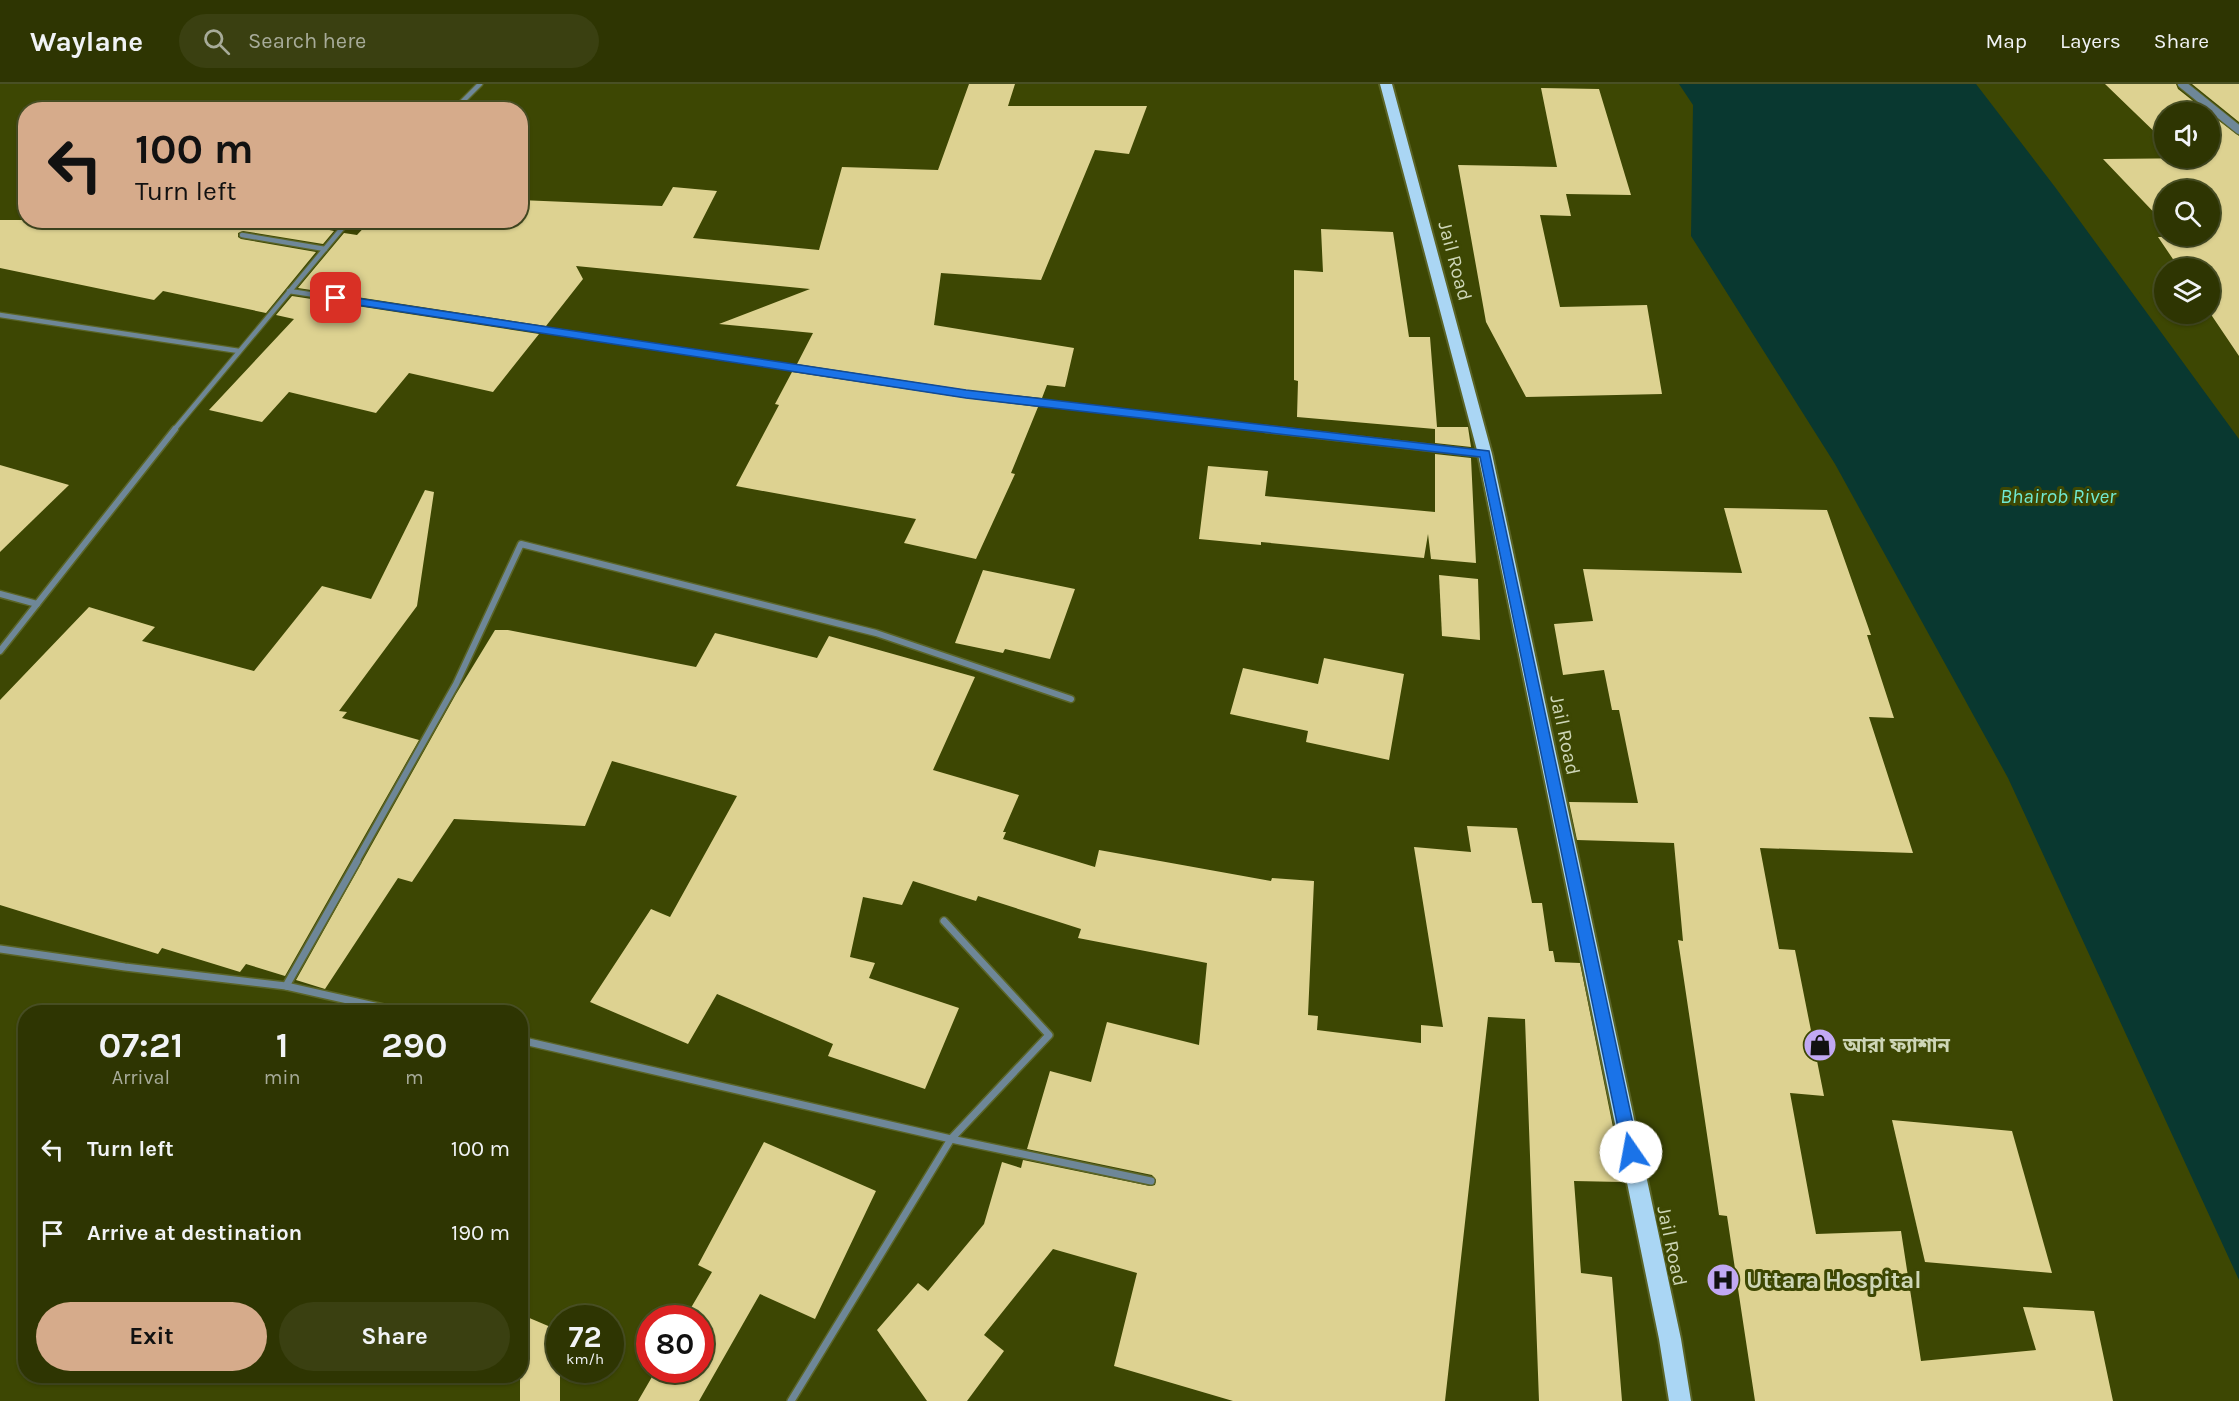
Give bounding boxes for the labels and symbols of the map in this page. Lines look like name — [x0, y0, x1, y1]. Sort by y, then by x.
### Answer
street label: Jail Road — [1433, 219, 1477, 303]
pin — [310, 272, 361, 323]
water label: Bhairob River — [2000, 484, 2117, 508]
street label: Jail Road — [1545, 693, 1585, 777]
shop icon: আরা ফ্যাশান — [1802, 1027, 1838, 1063]
place label: আরা ফ্যাশান — [1842, 1034, 1950, 1057]
position arrow — [1599, 1120, 1663, 1184]
street label: Jail Road — [1652, 1204, 1692, 1288]
hospital icon: Uttara Hospital — [1705, 1262, 1741, 1298]
place label: Uttara Hospital — [1746, 1266, 1922, 1294]
speed limit sign: 80 — [636, 1305, 714, 1383]

